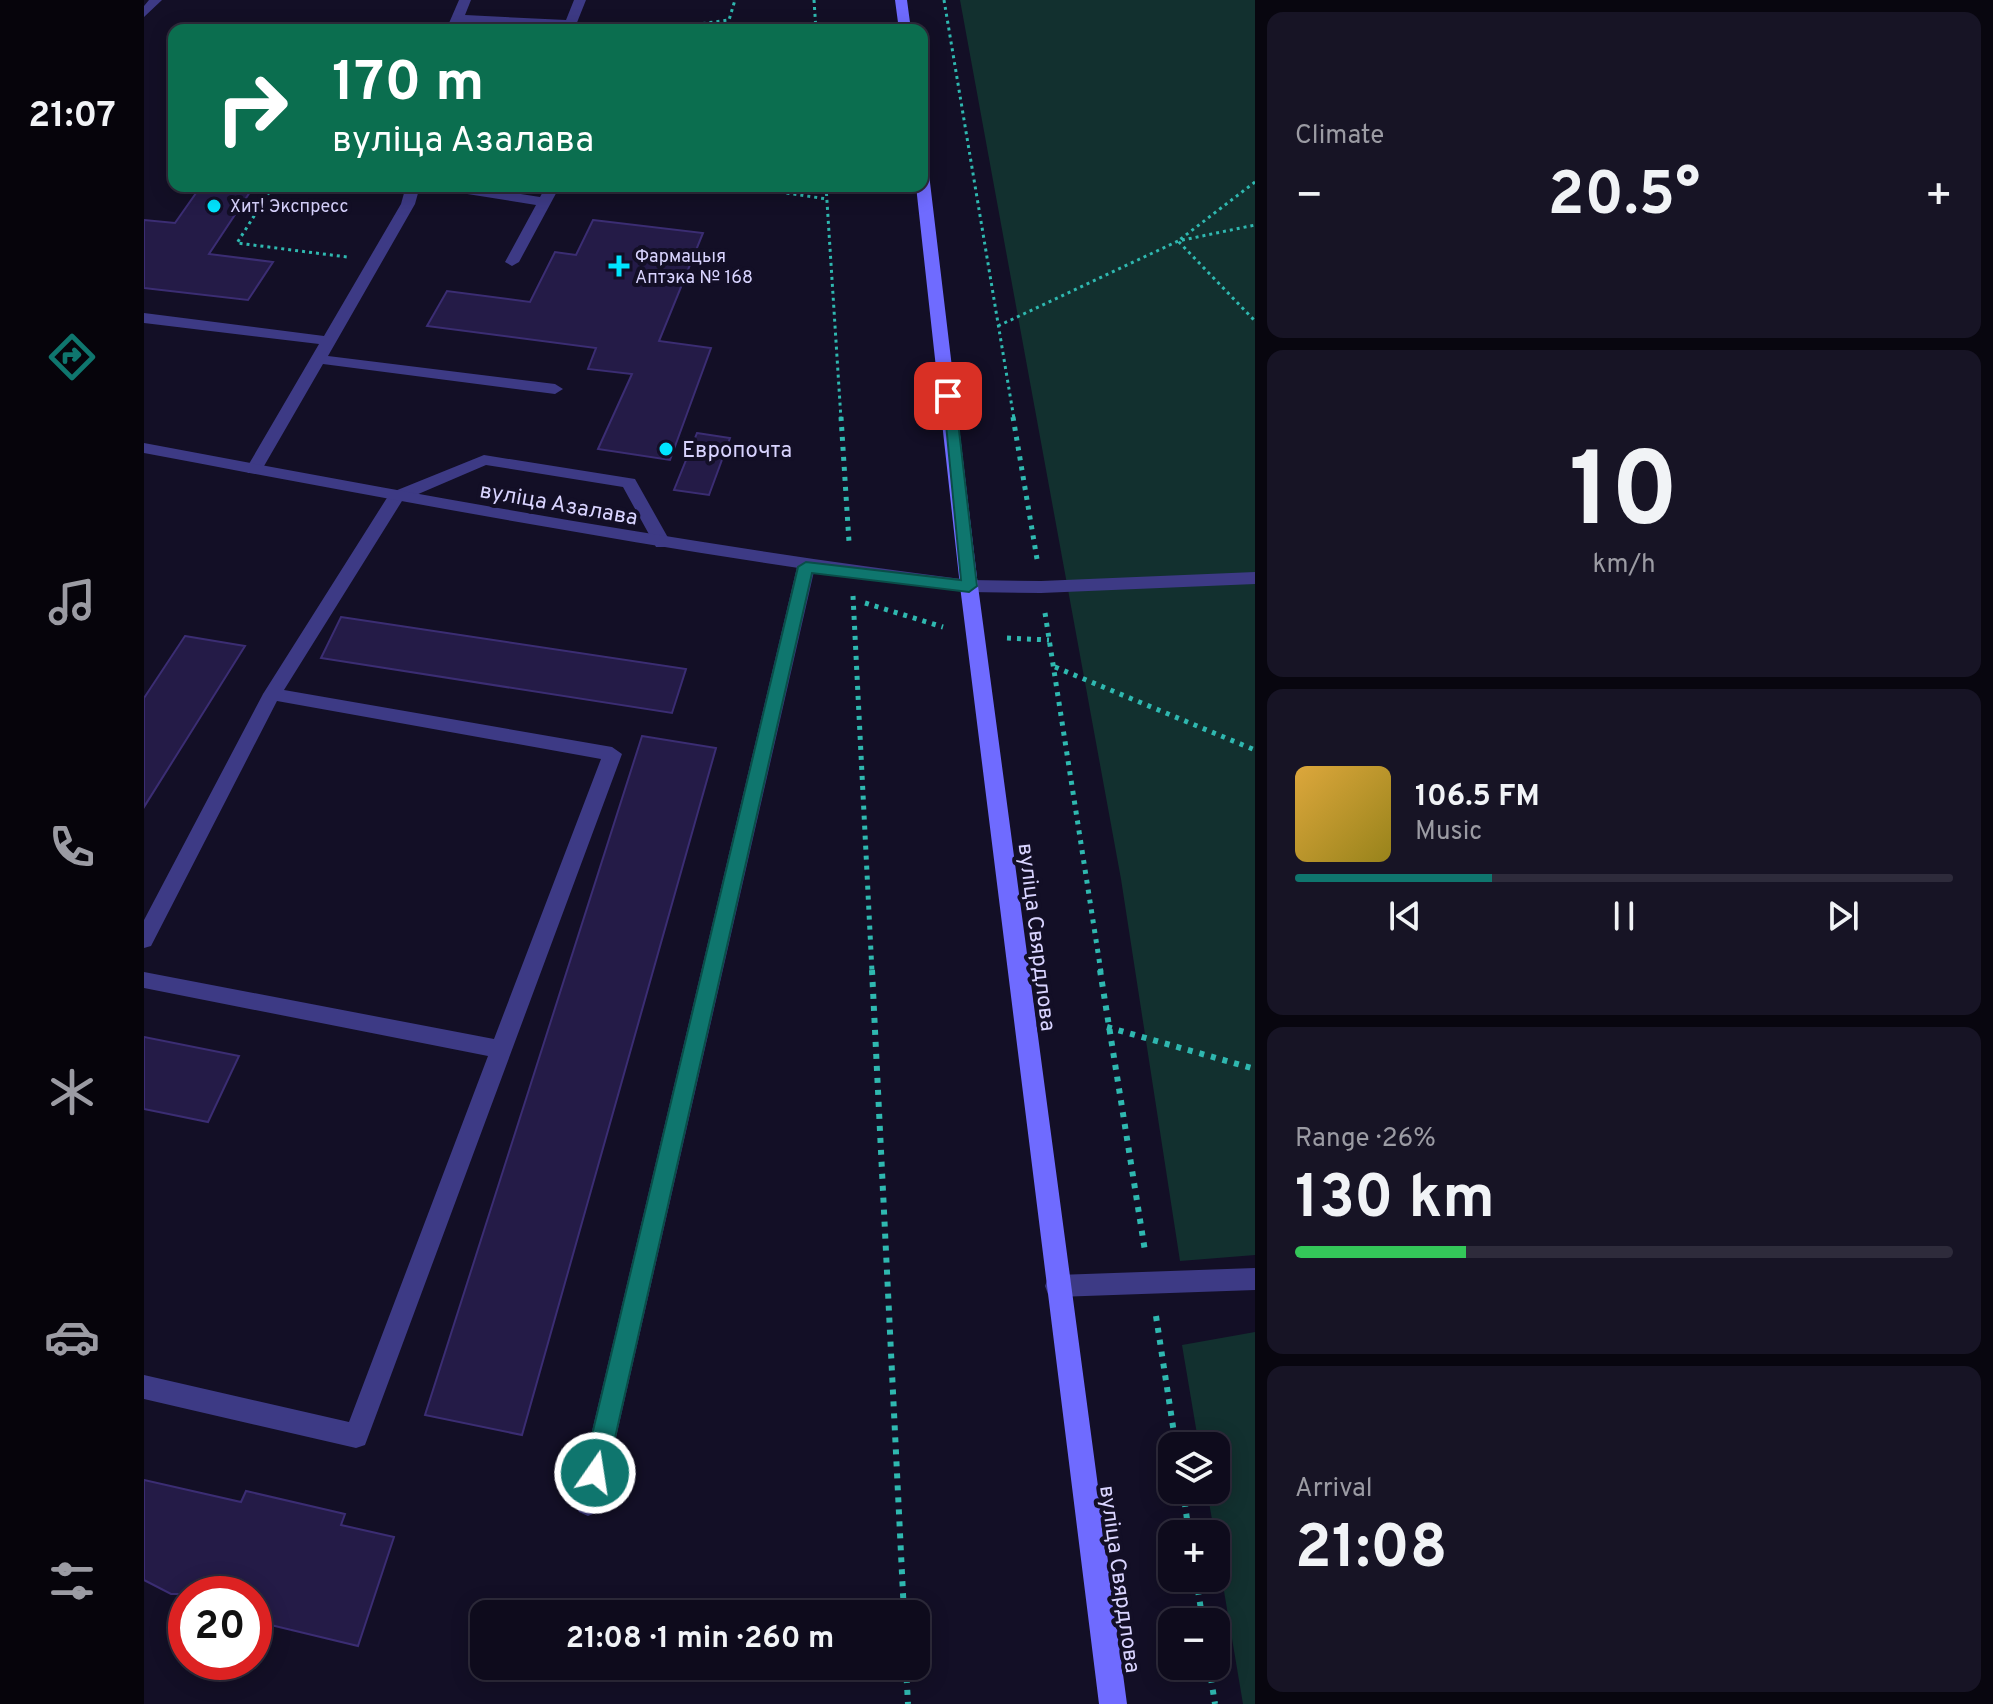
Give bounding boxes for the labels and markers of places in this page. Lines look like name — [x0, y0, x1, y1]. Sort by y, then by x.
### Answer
place label: Хит! Экспресс — [230, 196, 348, 219]
marker: Хит! Экспресс — [205, 197, 223, 215]
place label: Фармацыя Аптэка № 168 — [635, 246, 753, 290]
marker: Фармацыя Аптэка № 168 — [610, 257, 628, 275]
pin — [914, 362, 982, 430]
place label: Европочта — [682, 438, 792, 465]
marker: Европочта — [657, 440, 675, 458]

